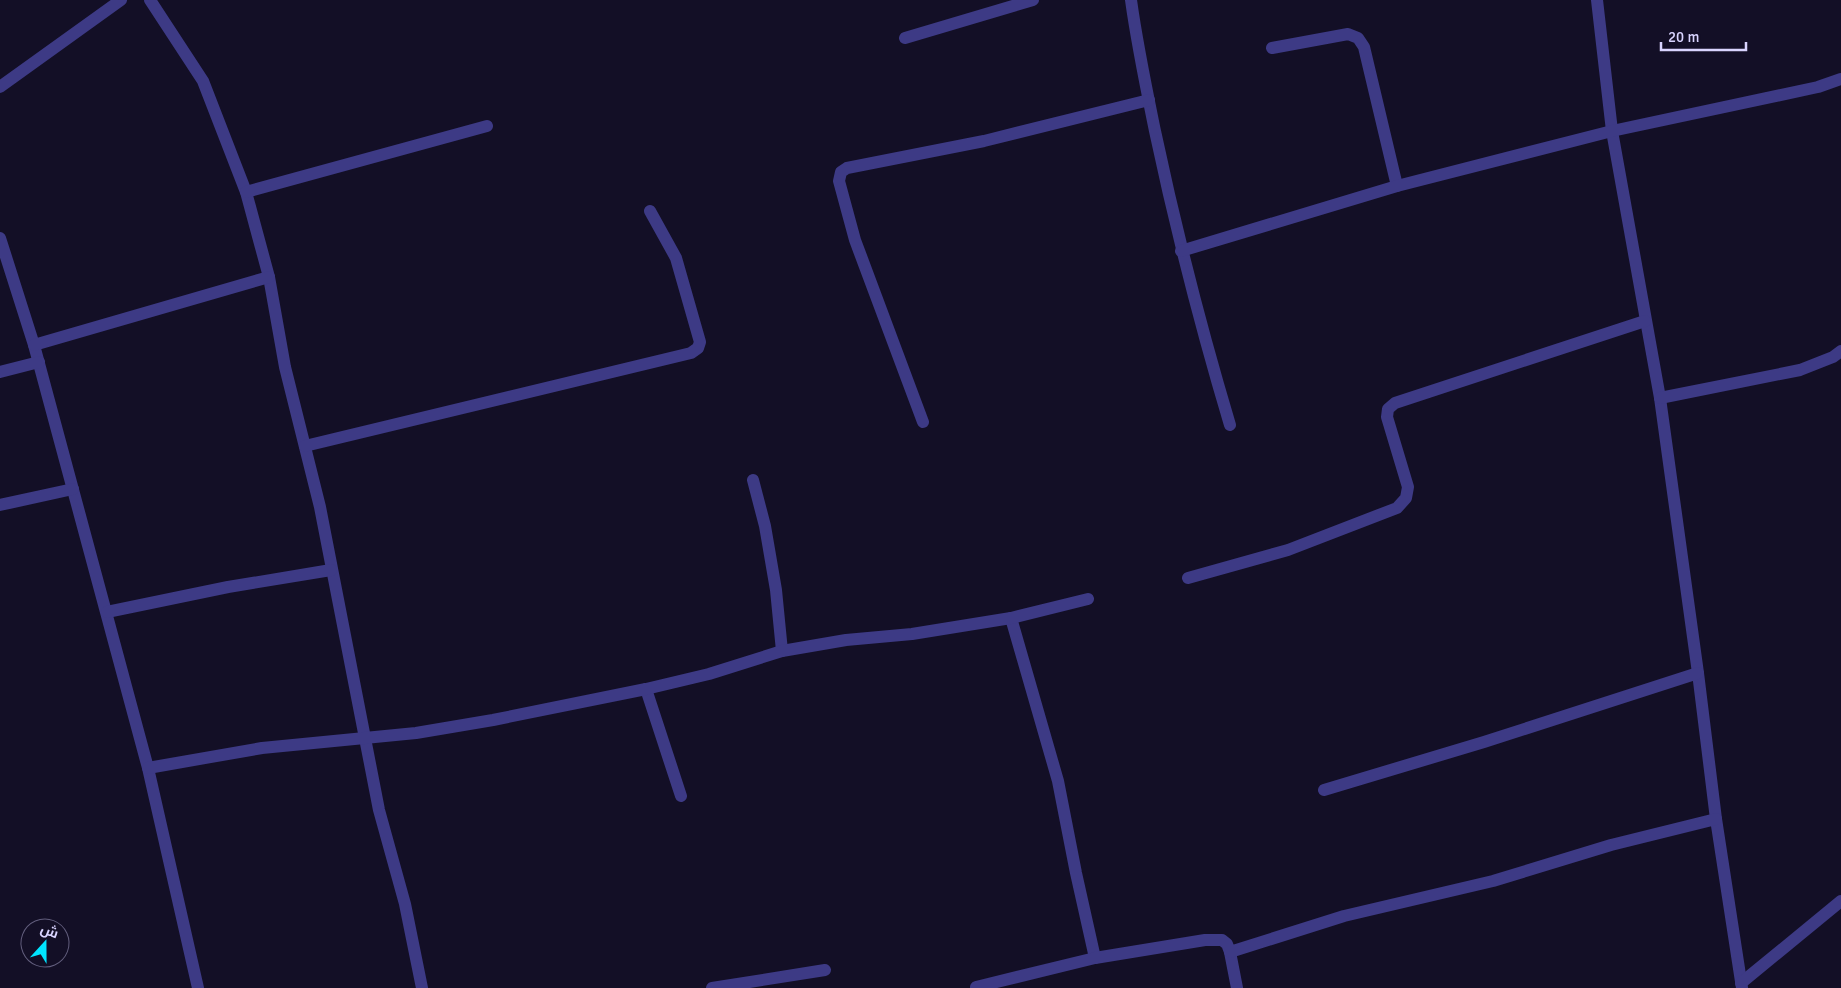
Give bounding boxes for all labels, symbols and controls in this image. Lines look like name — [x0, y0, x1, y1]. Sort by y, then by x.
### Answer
scale bar — [1661, 20, 1746, 52]
text: 20 m — [1668, 28, 1699, 46]
north arrow — [20, 918, 70, 968]
text: ش — [38, 920, 61, 942]

